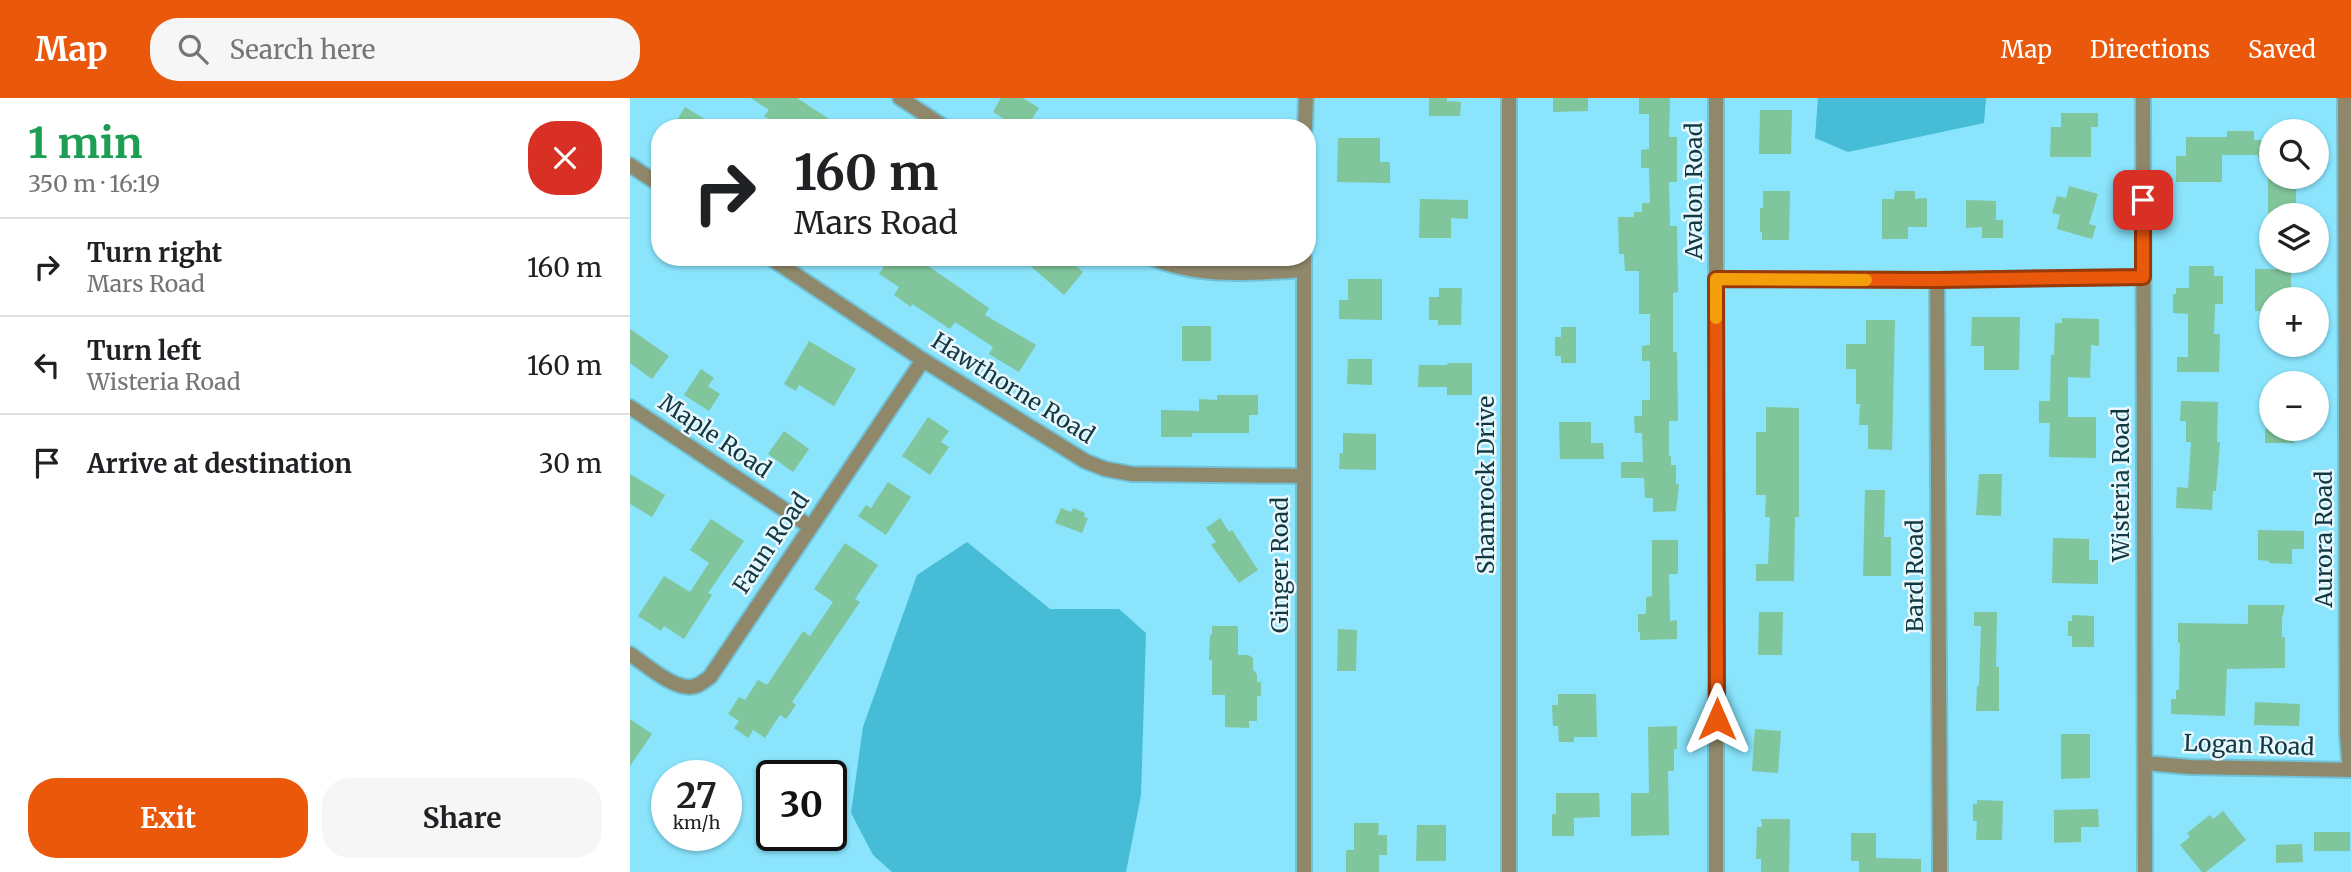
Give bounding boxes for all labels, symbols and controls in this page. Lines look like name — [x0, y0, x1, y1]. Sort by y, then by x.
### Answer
search box — [150, 18, 640, 81]
text: Map — [35, 29, 108, 70]
icon: search — [174, 30, 212, 68]
text: Search here — [230, 33, 375, 66]
text: Map — [2001, 34, 2052, 65]
text: Directions — [2090, 34, 2210, 65]
text: Saved — [2248, 34, 2316, 65]
text: 1 min — [28, 117, 142, 169]
map controls — [2259, 119, 2329, 441]
button: search — [2259, 119, 2329, 189]
button: close — [528, 121, 602, 195]
street label: Avalon Road — [1679, 122, 1708, 261]
text: 160 m — [794, 142, 938, 203]
icon: right — [679, 147, 770, 238]
text: 350 m · 16:19 — [28, 169, 160, 198]
pin — [2113, 170, 2173, 230]
icon: arrive — [2124, 181, 2162, 219]
text: Mars Road — [794, 203, 958, 243]
button: layers — [2259, 203, 2329, 273]
text: Turn right — [87, 236, 222, 269]
icon: right — [28, 248, 66, 286]
text: 160 m — [527, 251, 602, 284]
text: Mars Road — [87, 269, 205, 298]
button: + — [2259, 287, 2329, 357]
street label: Hawthorne Road — [926, 326, 1100, 449]
text: Turn left — [87, 334, 201, 367]
icon: left — [28, 346, 66, 384]
text: 160 m — [527, 349, 602, 382]
text: Wisteria Road — [87, 367, 241, 396]
button: − — [2259, 371, 2329, 441]
street label: Maple Road — [654, 387, 777, 484]
street label: Shamrock Drive — [1471, 396, 1500, 574]
street label: Wisteria Road — [2106, 408, 2135, 563]
icon: arrive — [28, 444, 66, 482]
text: Arrive at destination — [87, 447, 352, 480]
text: 30 m — [539, 447, 602, 480]
street label: Aurora Road — [2309, 470, 2338, 608]
street label: Faun Road — [726, 486, 815, 599]
street label: Ginger Road — [1265, 497, 1294, 633]
street label: Bard Road — [1900, 519, 1929, 633]
position arrow — [1680, 682, 1754, 756]
street label: Logan Road — [2183, 728, 2315, 761]
speed limit sign: 30 — [756, 760, 847, 851]
text: 27 — [676, 774, 717, 818]
button: Exit — [28, 778, 308, 858]
button: Share — [322, 778, 602, 858]
text: km/h — [673, 811, 720, 834]

